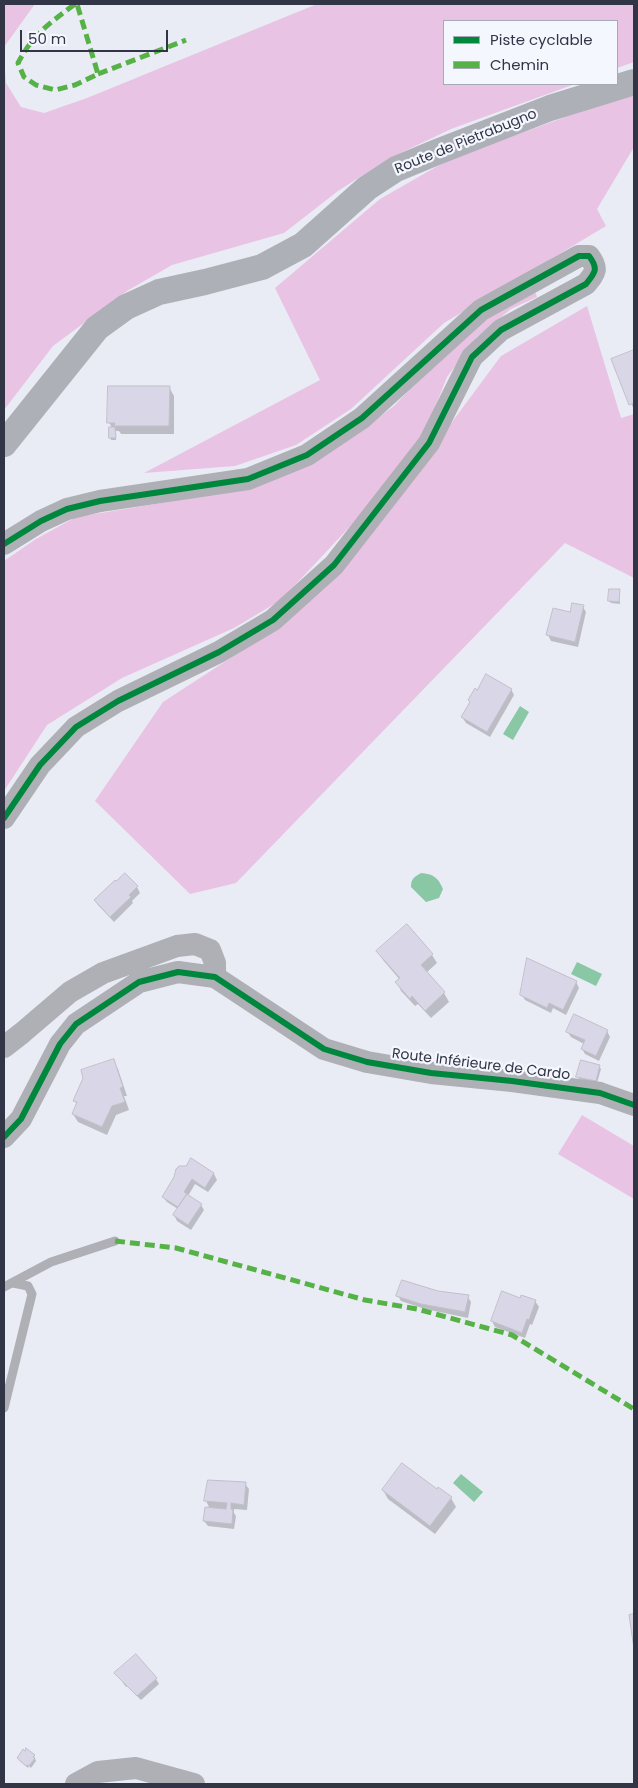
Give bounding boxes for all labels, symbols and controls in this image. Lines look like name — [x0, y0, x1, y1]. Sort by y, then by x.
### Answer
scale bar — [22, 20, 170, 52]
legend — [443, 20, 618, 85]
text: 50 m — [28, 28, 66, 49]
text: Piste cyclable — [490, 29, 593, 50]
text: Chemin — [490, 54, 549, 75]
street label: Route de Pietrabugno — [393, 106, 539, 178]
street label: Route Inférieure de Cardo — [391, 1046, 571, 1084]

